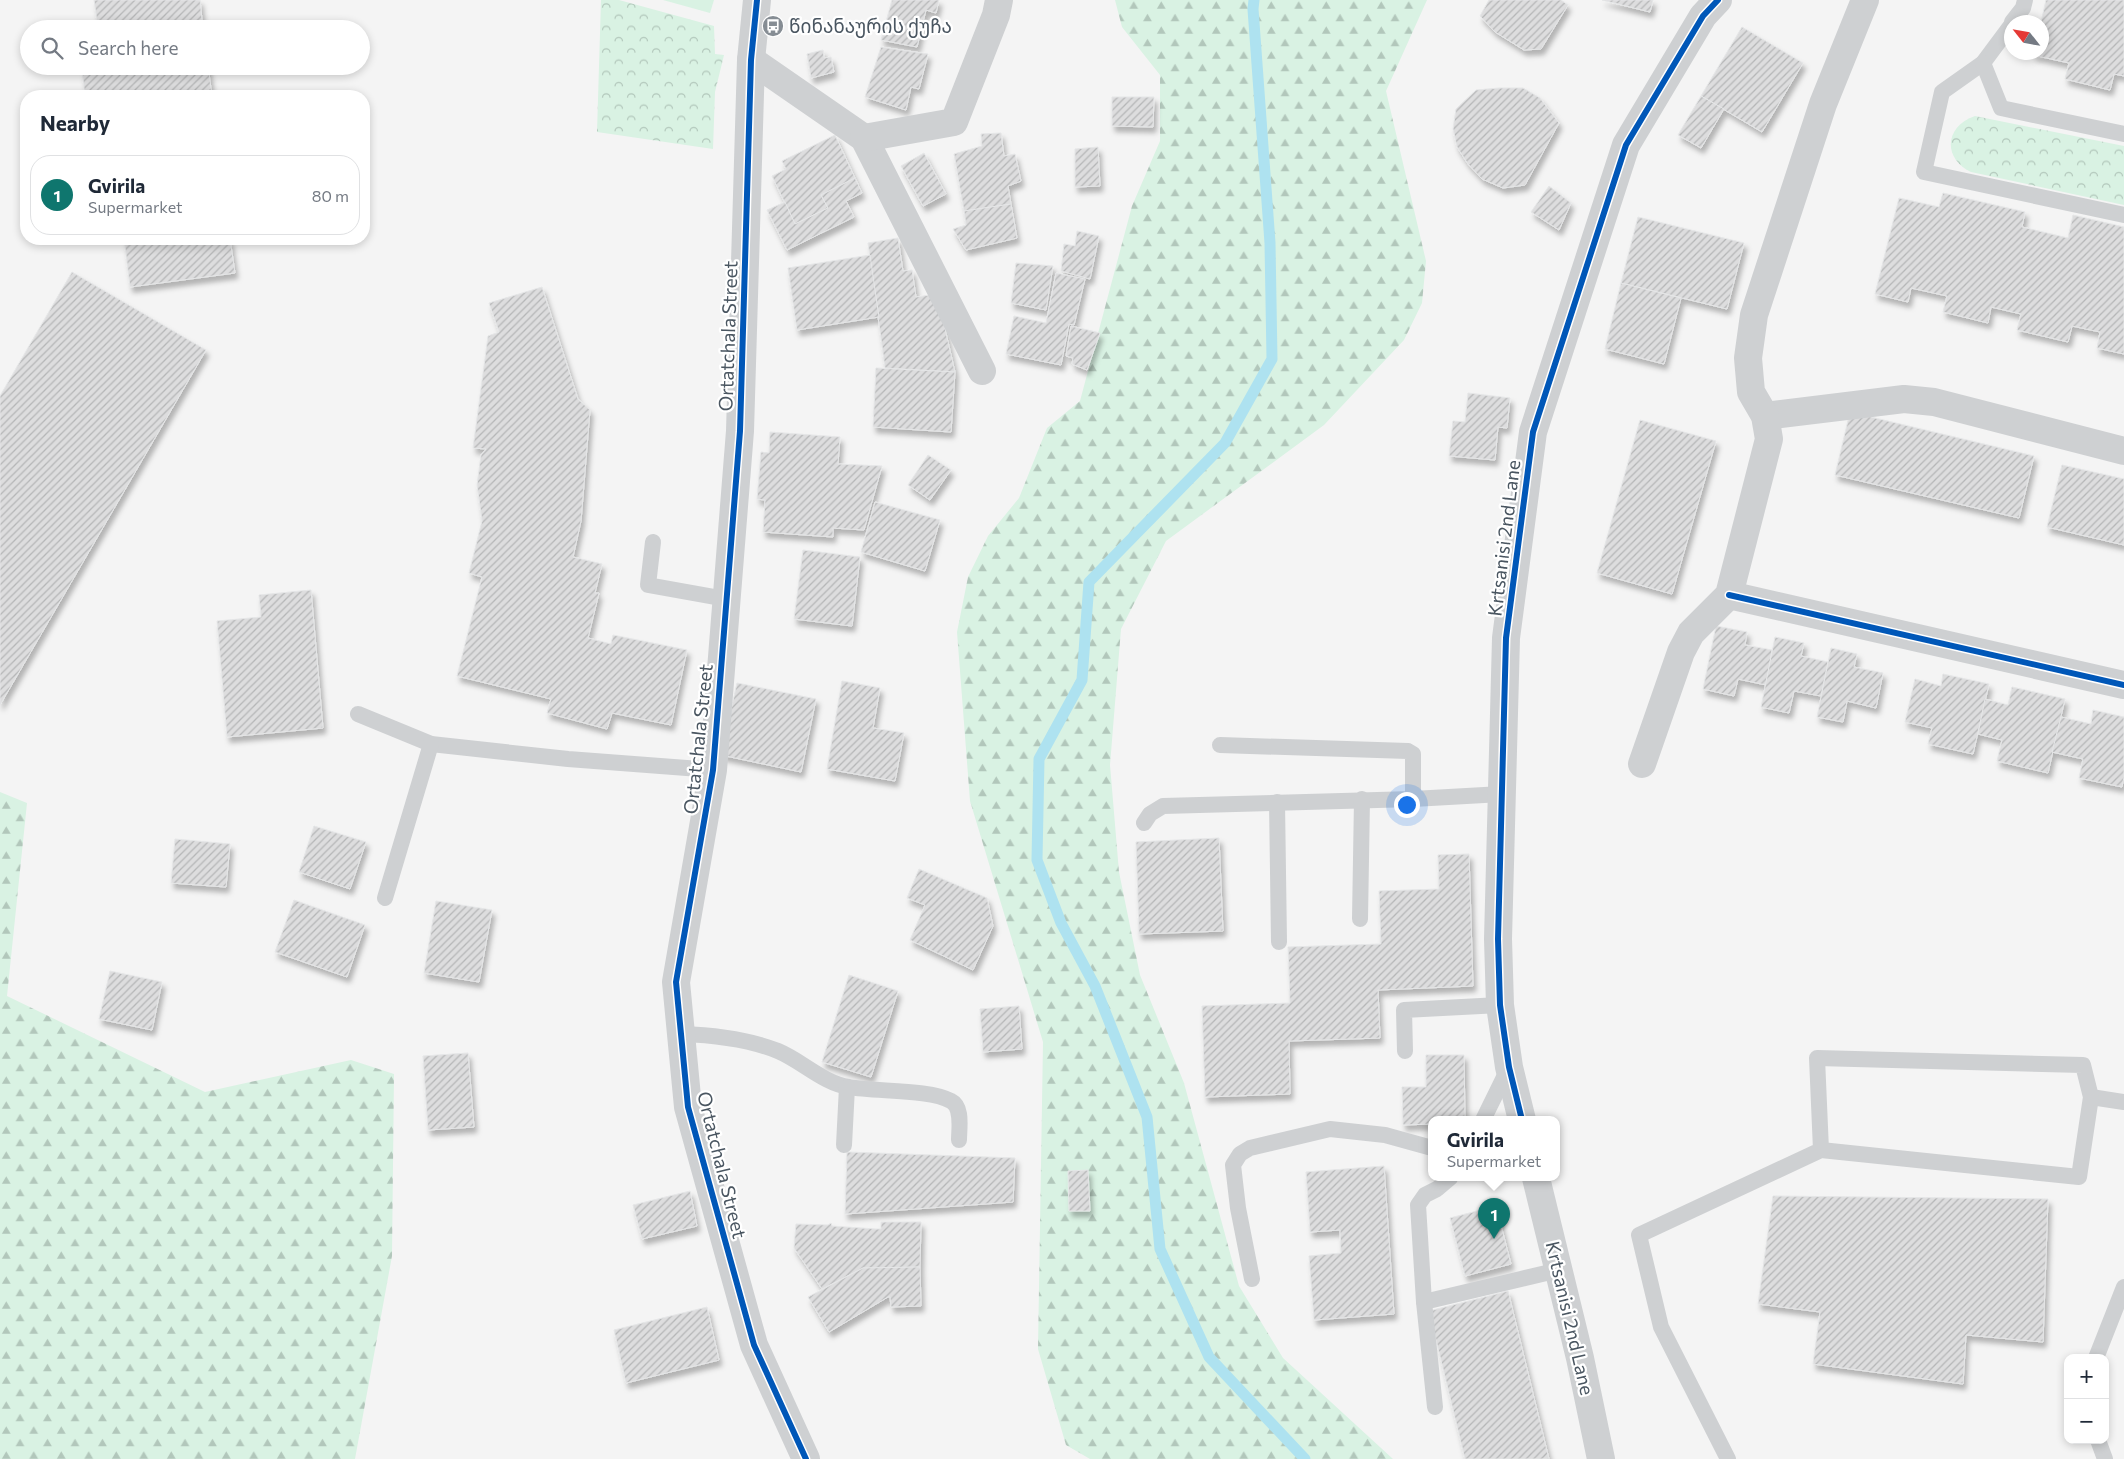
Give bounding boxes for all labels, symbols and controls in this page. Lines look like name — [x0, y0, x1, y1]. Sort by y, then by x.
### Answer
bus stop icon: წინანაურის ქუჩა — [761, 14, 785, 38]
place label: წინანაურის ქუჩა — [789, 14, 952, 38]
north arrow — [2004, 15, 2049, 60]
search box — [20, 20, 370, 75]
icon: search — [38, 34, 66, 62]
text: Search here — [78, 36, 178, 59]
text: Nearby — [40, 110, 110, 135]
text: Gvirila — [88, 174, 145, 197]
text: 1 — [53, 186, 61, 205]
text: 80 m — [312, 186, 349, 205]
text: Supermarket — [88, 197, 183, 216]
street label: Ortatchala Street — [713, 260, 742, 412]
street label: Krtsanisi 2nd Lane — [1482, 458, 1525, 617]
street label: Ortatchala Street — [678, 663, 717, 815]
your location — [1394, 792, 1420, 818]
street label: Ortatchala Street — [693, 1089, 752, 1241]
popup — [1428, 1116, 1560, 1181]
text: Gvirila — [1447, 1128, 1504, 1151]
text: Supermarket — [1447, 1151, 1541, 1170]
pin: 1 — [1478, 1198, 1510, 1239]
street label: Krtsanisi 2nd Lane — [1542, 1239, 1599, 1397]
map controls — [2064, 1354, 2109, 1444]
button: + — [2064, 1354, 2109, 1399]
button: − — [2064, 1399, 2109, 1444]

